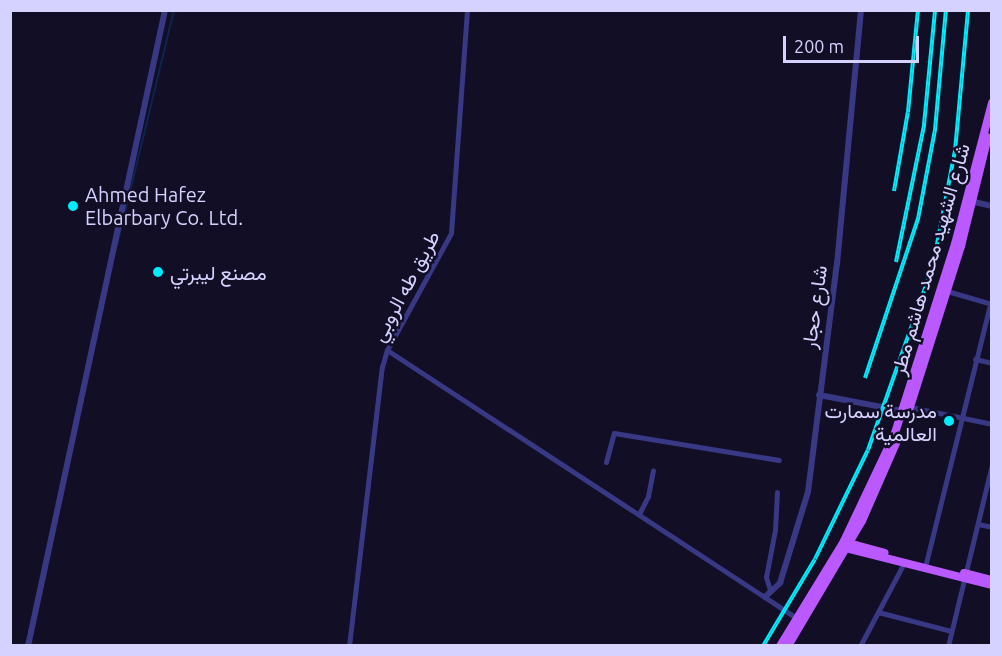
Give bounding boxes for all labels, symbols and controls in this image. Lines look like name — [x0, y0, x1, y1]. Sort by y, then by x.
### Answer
scale bar — [786, 24, 922, 62]
text: 200 m — [794, 36, 844, 56]
street label: شارع الشهيد محمد هاشم مطر — [885, 141, 975, 377]
place label: Ahmed Hafez Elbarbary Co. Ltd. — [85, 183, 243, 230]
marker: Ahmed Hafez Elbarbary Co. Ltd. — [66, 199, 80, 213]
street label: طريق طه الروبي — [366, 226, 444, 346]
place label: مصنع ليبرتي — [170, 260, 267, 284]
street label: شارع حجار — [796, 264, 832, 350]
marker: مصنع ليبرتي — [151, 265, 165, 279]
place label: مدرسة سمارت العالمية — [824, 398, 937, 445]
marker: مدرسة سمارت العالمية — [942, 414, 956, 428]

